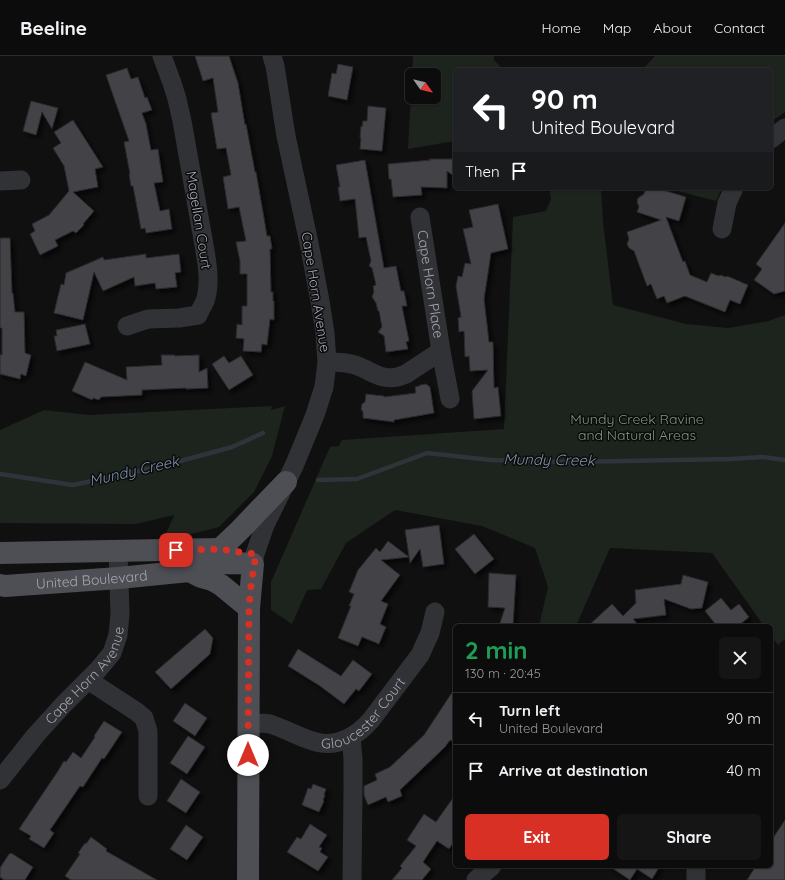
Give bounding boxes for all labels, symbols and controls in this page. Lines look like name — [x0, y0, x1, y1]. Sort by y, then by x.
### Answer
text: Beeline — [20, 16, 87, 40]
text: Home — [542, 19, 581, 37]
text: Map — [603, 19, 631, 37]
text: About — [653, 19, 692, 37]
text: Contact — [714, 19, 765, 37]
north arrow — [405, 68, 441, 104]
map controls — [405, 68, 441, 104]
text: 90 m — [531, 81, 598, 116]
icon: left — [465, 84, 517, 136]
text: United Boulevard — [531, 116, 675, 139]
icon: arrive — [508, 160, 530, 182]
text: Then — [465, 162, 500, 181]
street label: Magellan Court — [182, 170, 216, 271]
street label: Cape Horn Place — [413, 229, 448, 340]
street label: Cape Horn Avenue — [298, 231, 334, 354]
park label: Mundy Creek Ravine and Natural Areas — [570, 410, 704, 444]
water label: Mundy Creek — [503, 449, 597, 470]
water label: Mundy Creek — [87, 451, 183, 490]
pin — [159, 533, 193, 567]
icon: arrive — [165, 539, 187, 561]
street label: United Boulevard — [35, 566, 148, 593]
street label: Cape Horn Avenue — [41, 626, 128, 728]
text: 2 min — [465, 635, 527, 665]
button: close — [719, 637, 761, 679]
text: 130 m · 20:45 — [465, 665, 541, 681]
street label: Gloucester Court — [321, 673, 409, 753]
text: Turn left — [499, 701, 561, 720]
icon: left — [465, 708, 487, 730]
text: 90 m — [726, 709, 761, 728]
text: United Boulevard — [499, 720, 603, 736]
position arrow — [227, 734, 269, 776]
icon: arrive — [465, 760, 487, 782]
text: Arrive at destination — [499, 761, 648, 780]
text: 40 m — [726, 761, 761, 780]
button: Exit — [465, 814, 609, 860]
button: Share — [617, 814, 761, 860]

